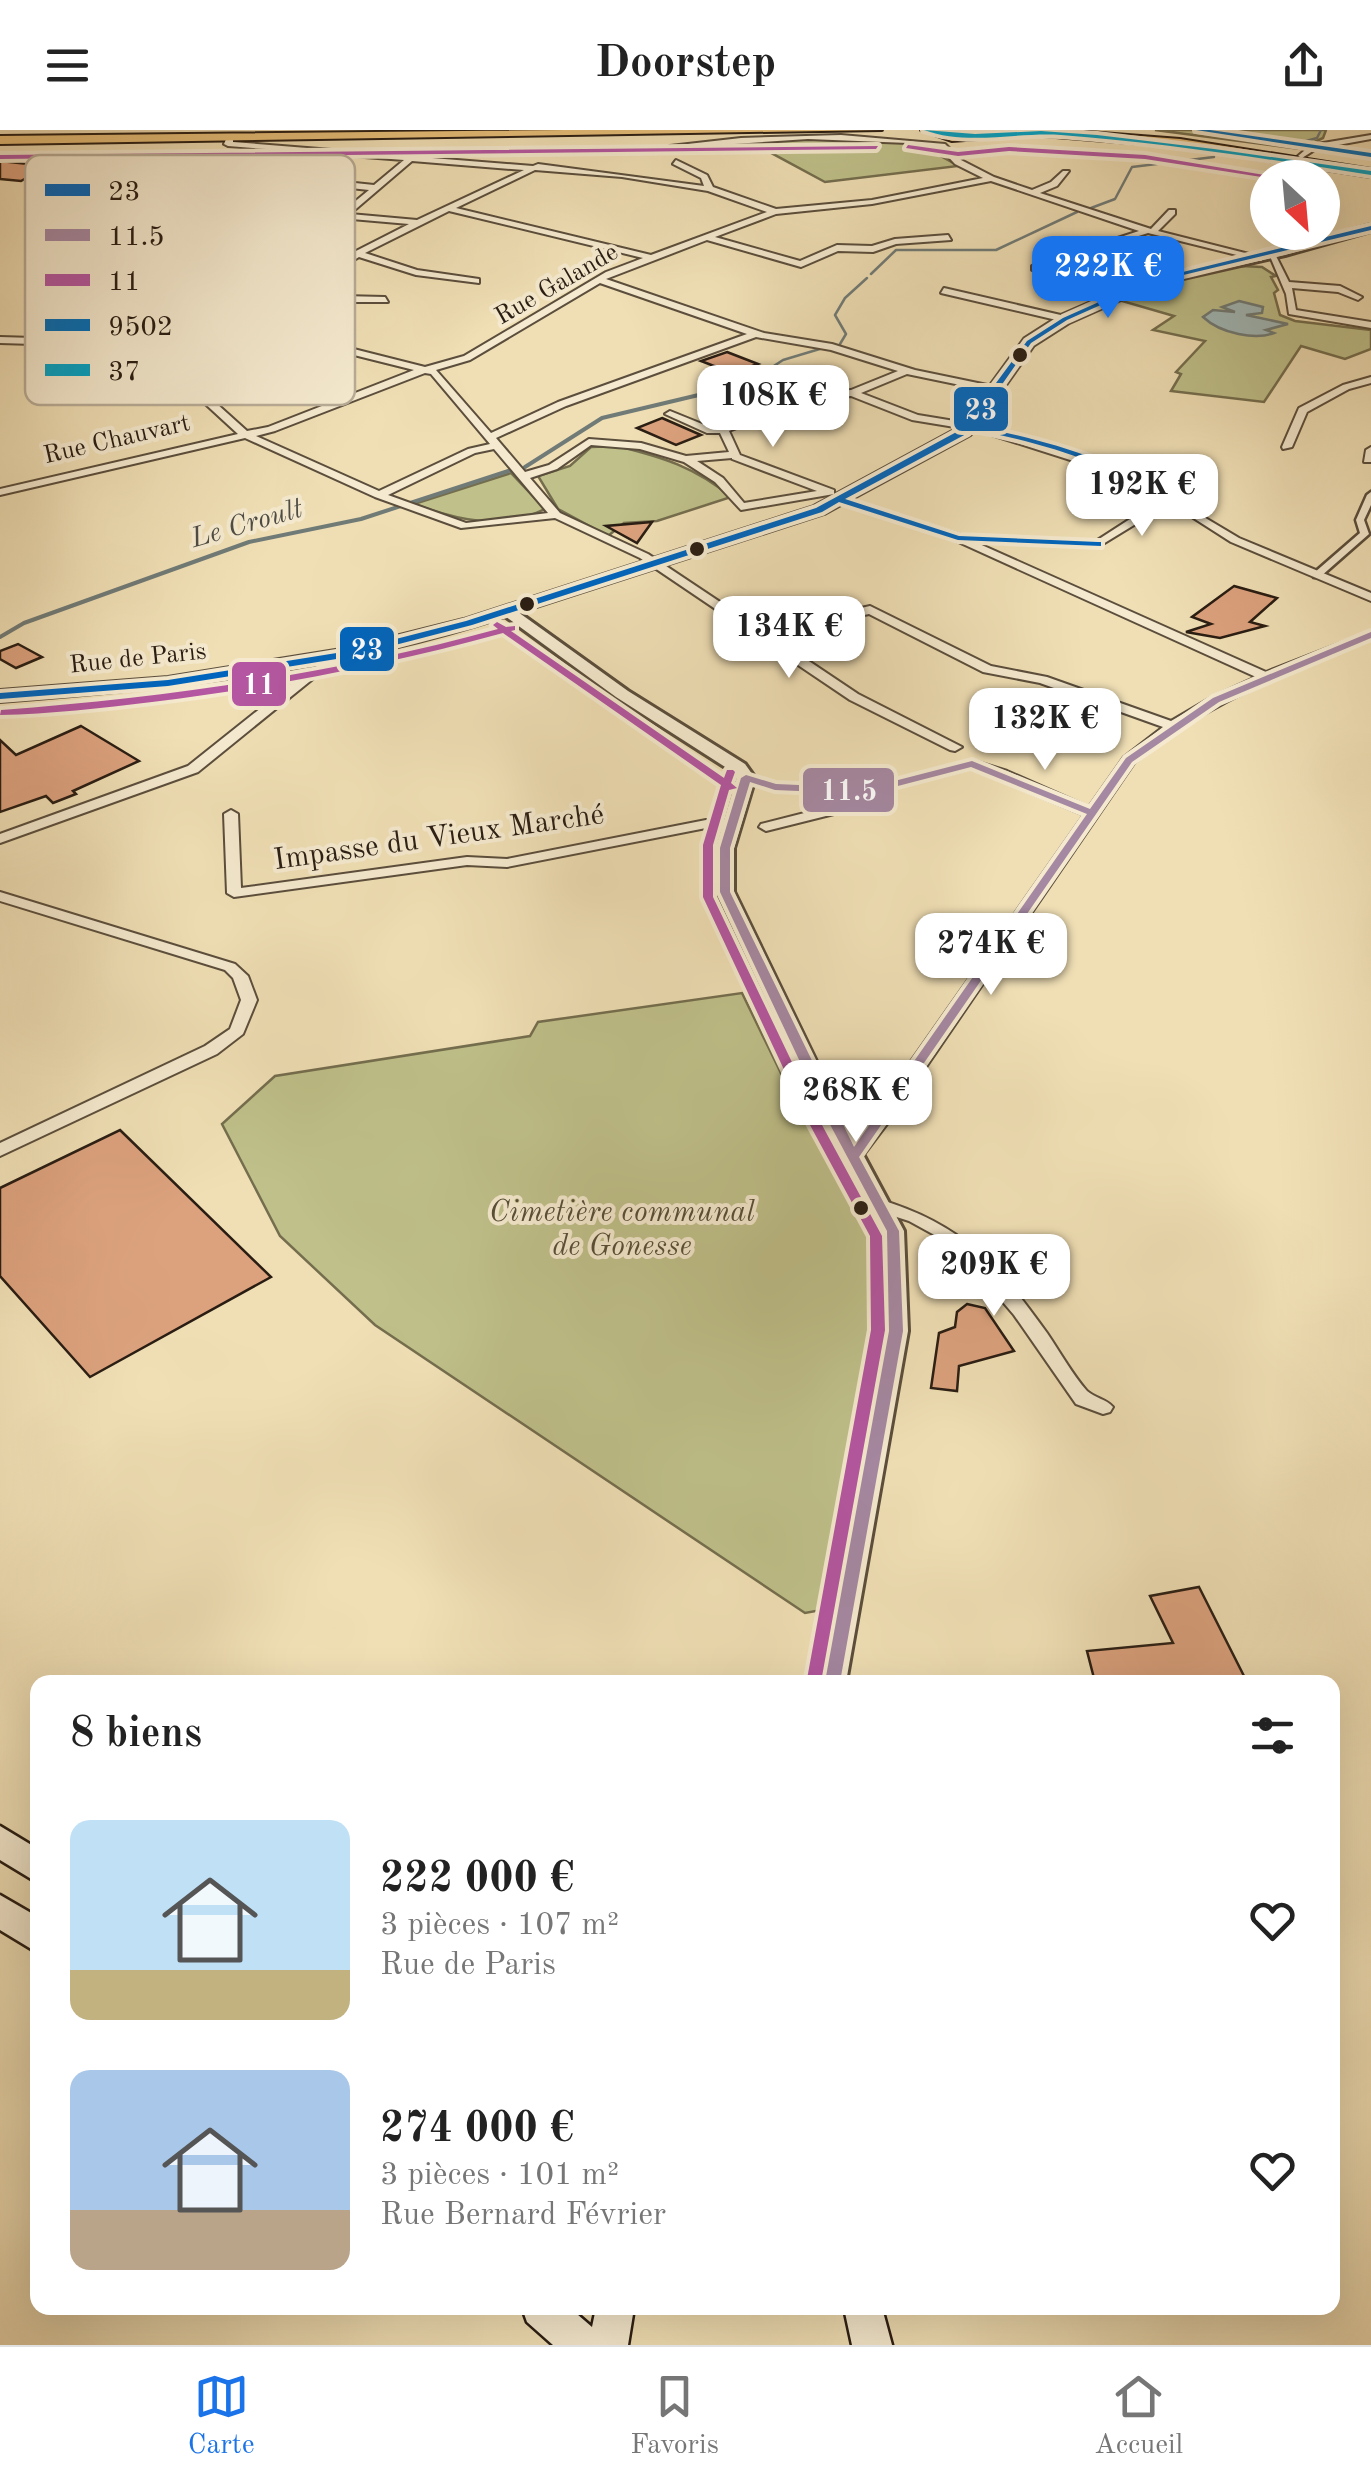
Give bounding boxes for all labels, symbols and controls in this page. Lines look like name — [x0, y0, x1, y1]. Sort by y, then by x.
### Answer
icon: menu — [40, 38, 95, 93]
icon: share — [1276, 38, 1331, 93]
text: Doorstep — [595, 42, 776, 87]
legend — [25, 155, 355, 405]
north arrow — [1250, 160, 1340, 250]
map controls — [1250, 160, 1340, 250]
text: 23 — [108, 179, 140, 207]
text: 11.5 — [108, 224, 165, 252]
pin: 222K € — [1027, 236, 1189, 321]
street label: Rue Galande — [491, 240, 623, 330]
text: 222K € — [1054, 252, 1162, 284]
text: 11 — [108, 269, 140, 297]
text: 9502 — [108, 314, 173, 342]
unlabelled marker — [1010, 345, 1030, 365]
text: 37 — [108, 359, 140, 387]
pin: 108K € — [692, 365, 854, 450]
text: 108K € — [719, 381, 827, 413]
line badge: 23 — [952, 385, 1010, 433]
text: 23 — [965, 398, 997, 426]
street label: Rue Chauvart — [41, 411, 193, 469]
pin: 192K € — [1061, 454, 1223, 539]
text: 192K € — [1088, 470, 1196, 502]
water label: Le Croult — [187, 495, 307, 555]
unlabelled marker — [687, 539, 707, 559]
unlabelled marker — [517, 594, 537, 614]
pin: 134K € — [708, 596, 870, 681]
text: 134K € — [735, 612, 843, 644]
line badge: 23 — [338, 625, 396, 673]
text: 23 — [351, 638, 383, 666]
street label: Rue de Paris — [68, 639, 208, 679]
line badge: 11 — [230, 660, 288, 708]
text: 11 — [243, 673, 275, 701]
pin: 132K € — [964, 688, 1126, 773]
text: 132K € — [991, 704, 1099, 736]
line badge: 11.5 — [801, 766, 896, 814]
text: 11.5 — [821, 779, 877, 807]
street label: Impasse du Vieux Marché — [272, 800, 606, 876]
pin: 274K € — [910, 913, 1072, 998]
text: 274K € — [937, 929, 1045, 961]
pin: 268K € — [775, 1060, 937, 1145]
text: 268K € — [802, 1076, 910, 1108]
park label: Cimetière communal de Gonesse — [489, 1198, 755, 1262]
unlabelled marker — [851, 1198, 871, 1218]
pin: 209K € — [913, 1234, 1075, 1319]
text: 209K € — [940, 1250, 1048, 1282]
icon: filters — [1245, 1708, 1300, 1763]
text: 8 biens — [70, 1714, 202, 1756]
text: 222 000 € — [380, 1859, 574, 1901]
icon: home — [150, 1860, 270, 1980]
icon: heart — [1245, 1893, 1300, 1948]
text: 3 pièces · 107 m² — [380, 1910, 619, 1942]
text: Rue de Paris — [380, 1950, 556, 1982]
text: 274 000 € — [380, 2109, 574, 2151]
icon: home — [150, 2110, 270, 2230]
icon: heart — [1245, 2143, 1300, 2198]
text: 3 pièces · 101 m² — [380, 2160, 619, 2192]
text: Rue Bernard Février — [380, 2200, 666, 2232]
tab: Carte — [188, 2369, 255, 2464]
tab: Favoris — [630, 2369, 719, 2464]
tab: Accueil — [1094, 2369, 1183, 2464]

